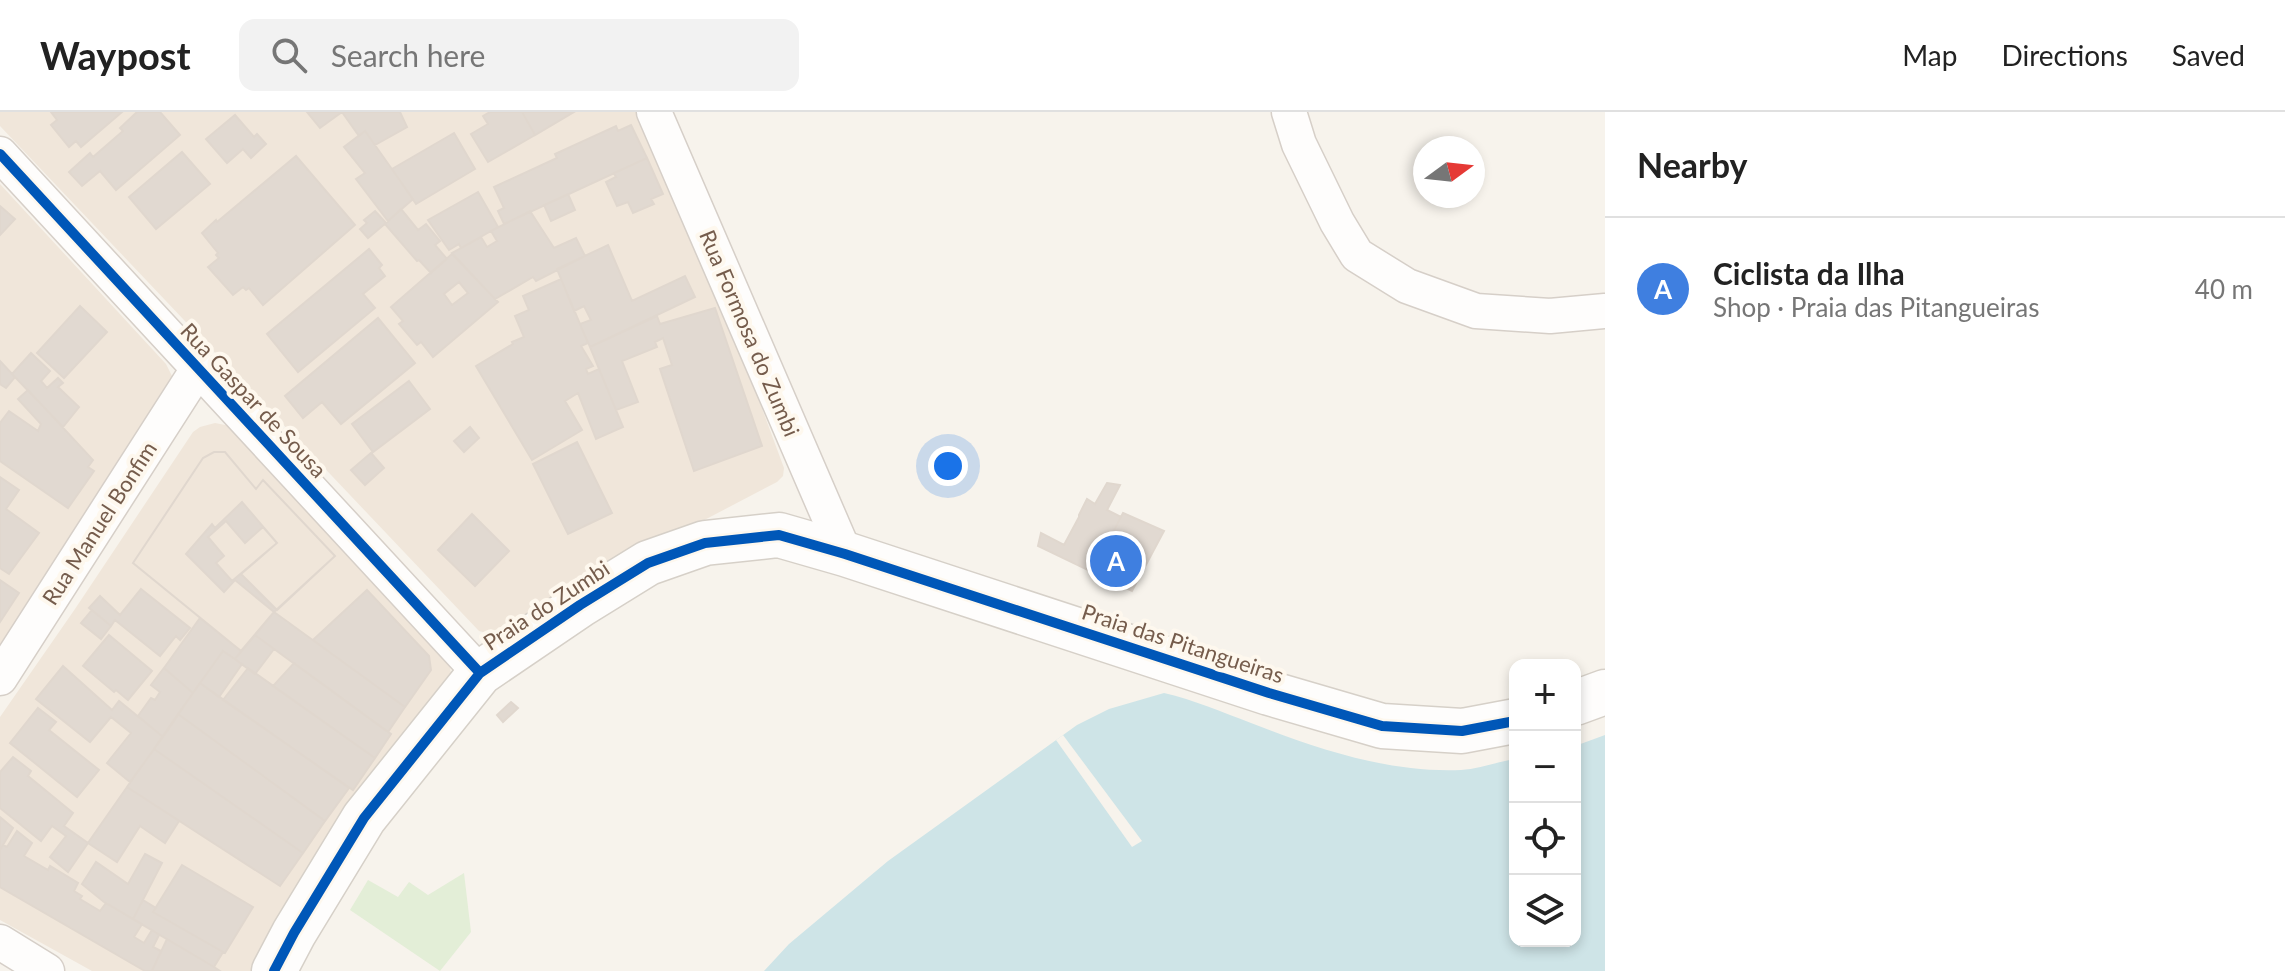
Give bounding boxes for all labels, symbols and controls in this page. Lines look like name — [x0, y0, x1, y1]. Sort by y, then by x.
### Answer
search box — [239, 19, 799, 91]
text: Waypost — [40, 32, 191, 78]
icon: search — [267, 33, 311, 77]
text: Search here — [331, 37, 485, 73]
text: Map — [1902, 38, 1957, 72]
text: Directions — [2001, 38, 2128, 72]
text: Saved — [2172, 38, 2245, 72]
north arrow — [1413, 136, 1485, 208]
text: Nearby — [1637, 144, 1748, 185]
street label: Rua Formosa do Zumbi — [694, 226, 806, 440]
text: Ciclista da Ilha — [1713, 255, 1905, 291]
text: A — [1654, 273, 1672, 305]
text: 40 m — [2195, 273, 2253, 305]
text: Shop · Praia das Pitangueiras — [1713, 291, 2039, 323]
street label: Rua Gaspar de Sousa — [175, 317, 333, 483]
street label: Rua Manuel Bonfim — [36, 436, 162, 610]
your location — [928, 446, 968, 486]
pin: A — [1090, 531, 1142, 591]
street label: Praia do Zumbi — [478, 554, 614, 656]
street label: Praia das Pitangueiras — [1079, 598, 1287, 688]
map controls — [1509, 659, 1581, 947]
button: + — [1509, 659, 1581, 731]
button: − — [1509, 731, 1581, 803]
button: locate — [1509, 803, 1581, 875]
button: layers — [1509, 875, 1581, 947]

